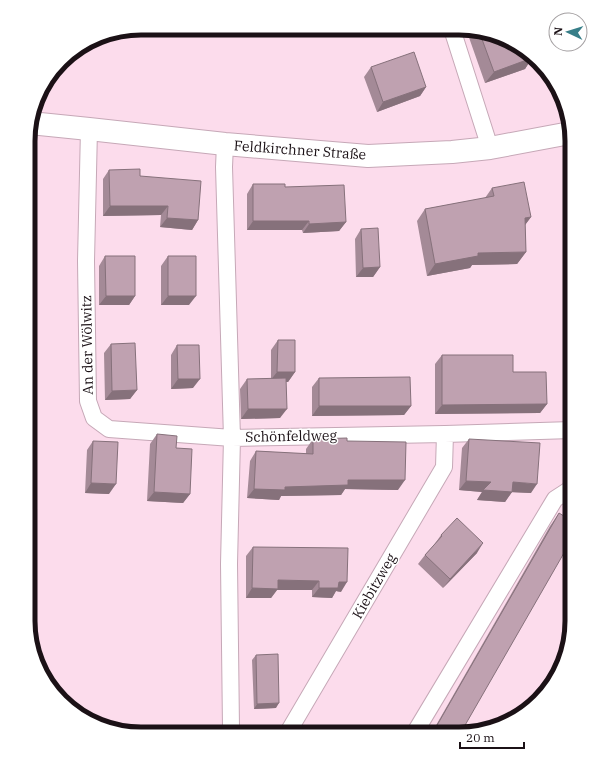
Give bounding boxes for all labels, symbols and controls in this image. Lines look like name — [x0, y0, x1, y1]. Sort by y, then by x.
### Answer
north arrow — [548, 12, 588, 52]
text: N — [551, 26, 565, 36]
street label: Feldkirchner Straße — [233, 136, 367, 164]
street label: An der Wölwitz — [77, 295, 97, 395]
street label: Schönfeldweg — [245, 426, 337, 446]
street label: Kiebitzweg — [348, 550, 400, 622]
scale bar — [460, 724, 524, 750]
text: 20 m — [466, 730, 495, 745]

